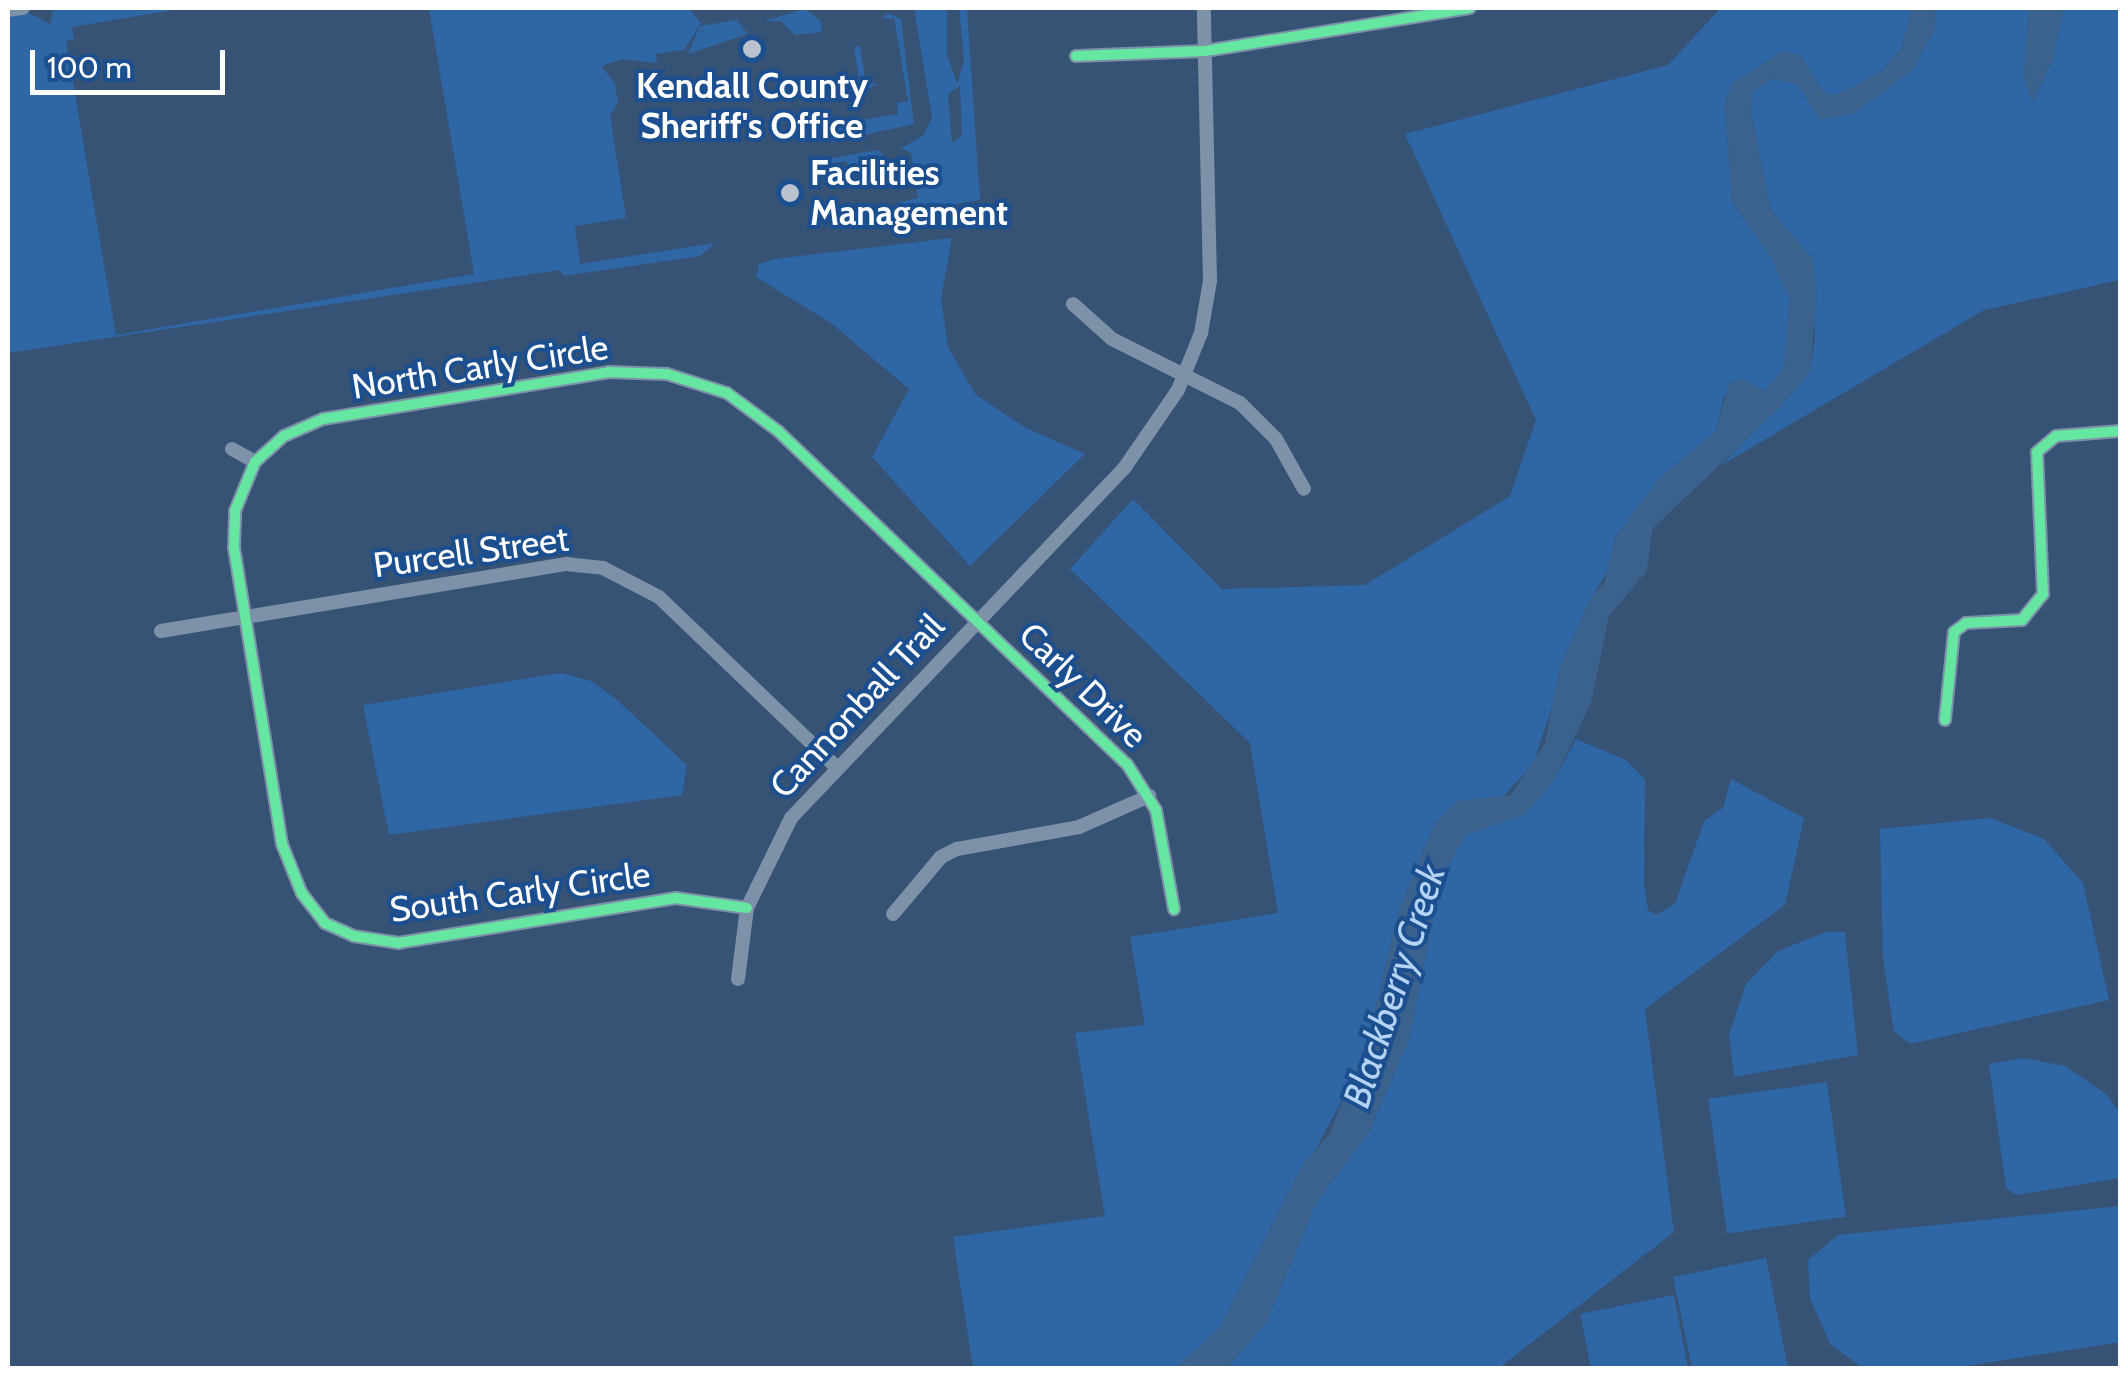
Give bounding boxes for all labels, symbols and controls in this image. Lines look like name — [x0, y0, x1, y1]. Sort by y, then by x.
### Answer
scale bar — [35, 30, 230, 92]
marker: Kendall County Sheriff's Office — [741, 38, 763, 60]
text: 100 m — [47, 49, 132, 86]
place label: Kendall County Sheriff's Office — [636, 65, 868, 147]
place label: Facilities Management — [810, 152, 1008, 234]
marker: Facilities Management — [779, 182, 801, 204]
street label: North Carly Circle — [349, 326, 611, 408]
street label: Purcell Street — [371, 518, 571, 586]
street label: Cannonball Trail — [761, 605, 953, 807]
street label: Carly Drive — [1010, 614, 1156, 756]
street label: South Carly Circle — [387, 853, 653, 931]
water label: Blackberry Creek — [1333, 859, 1455, 1113]

